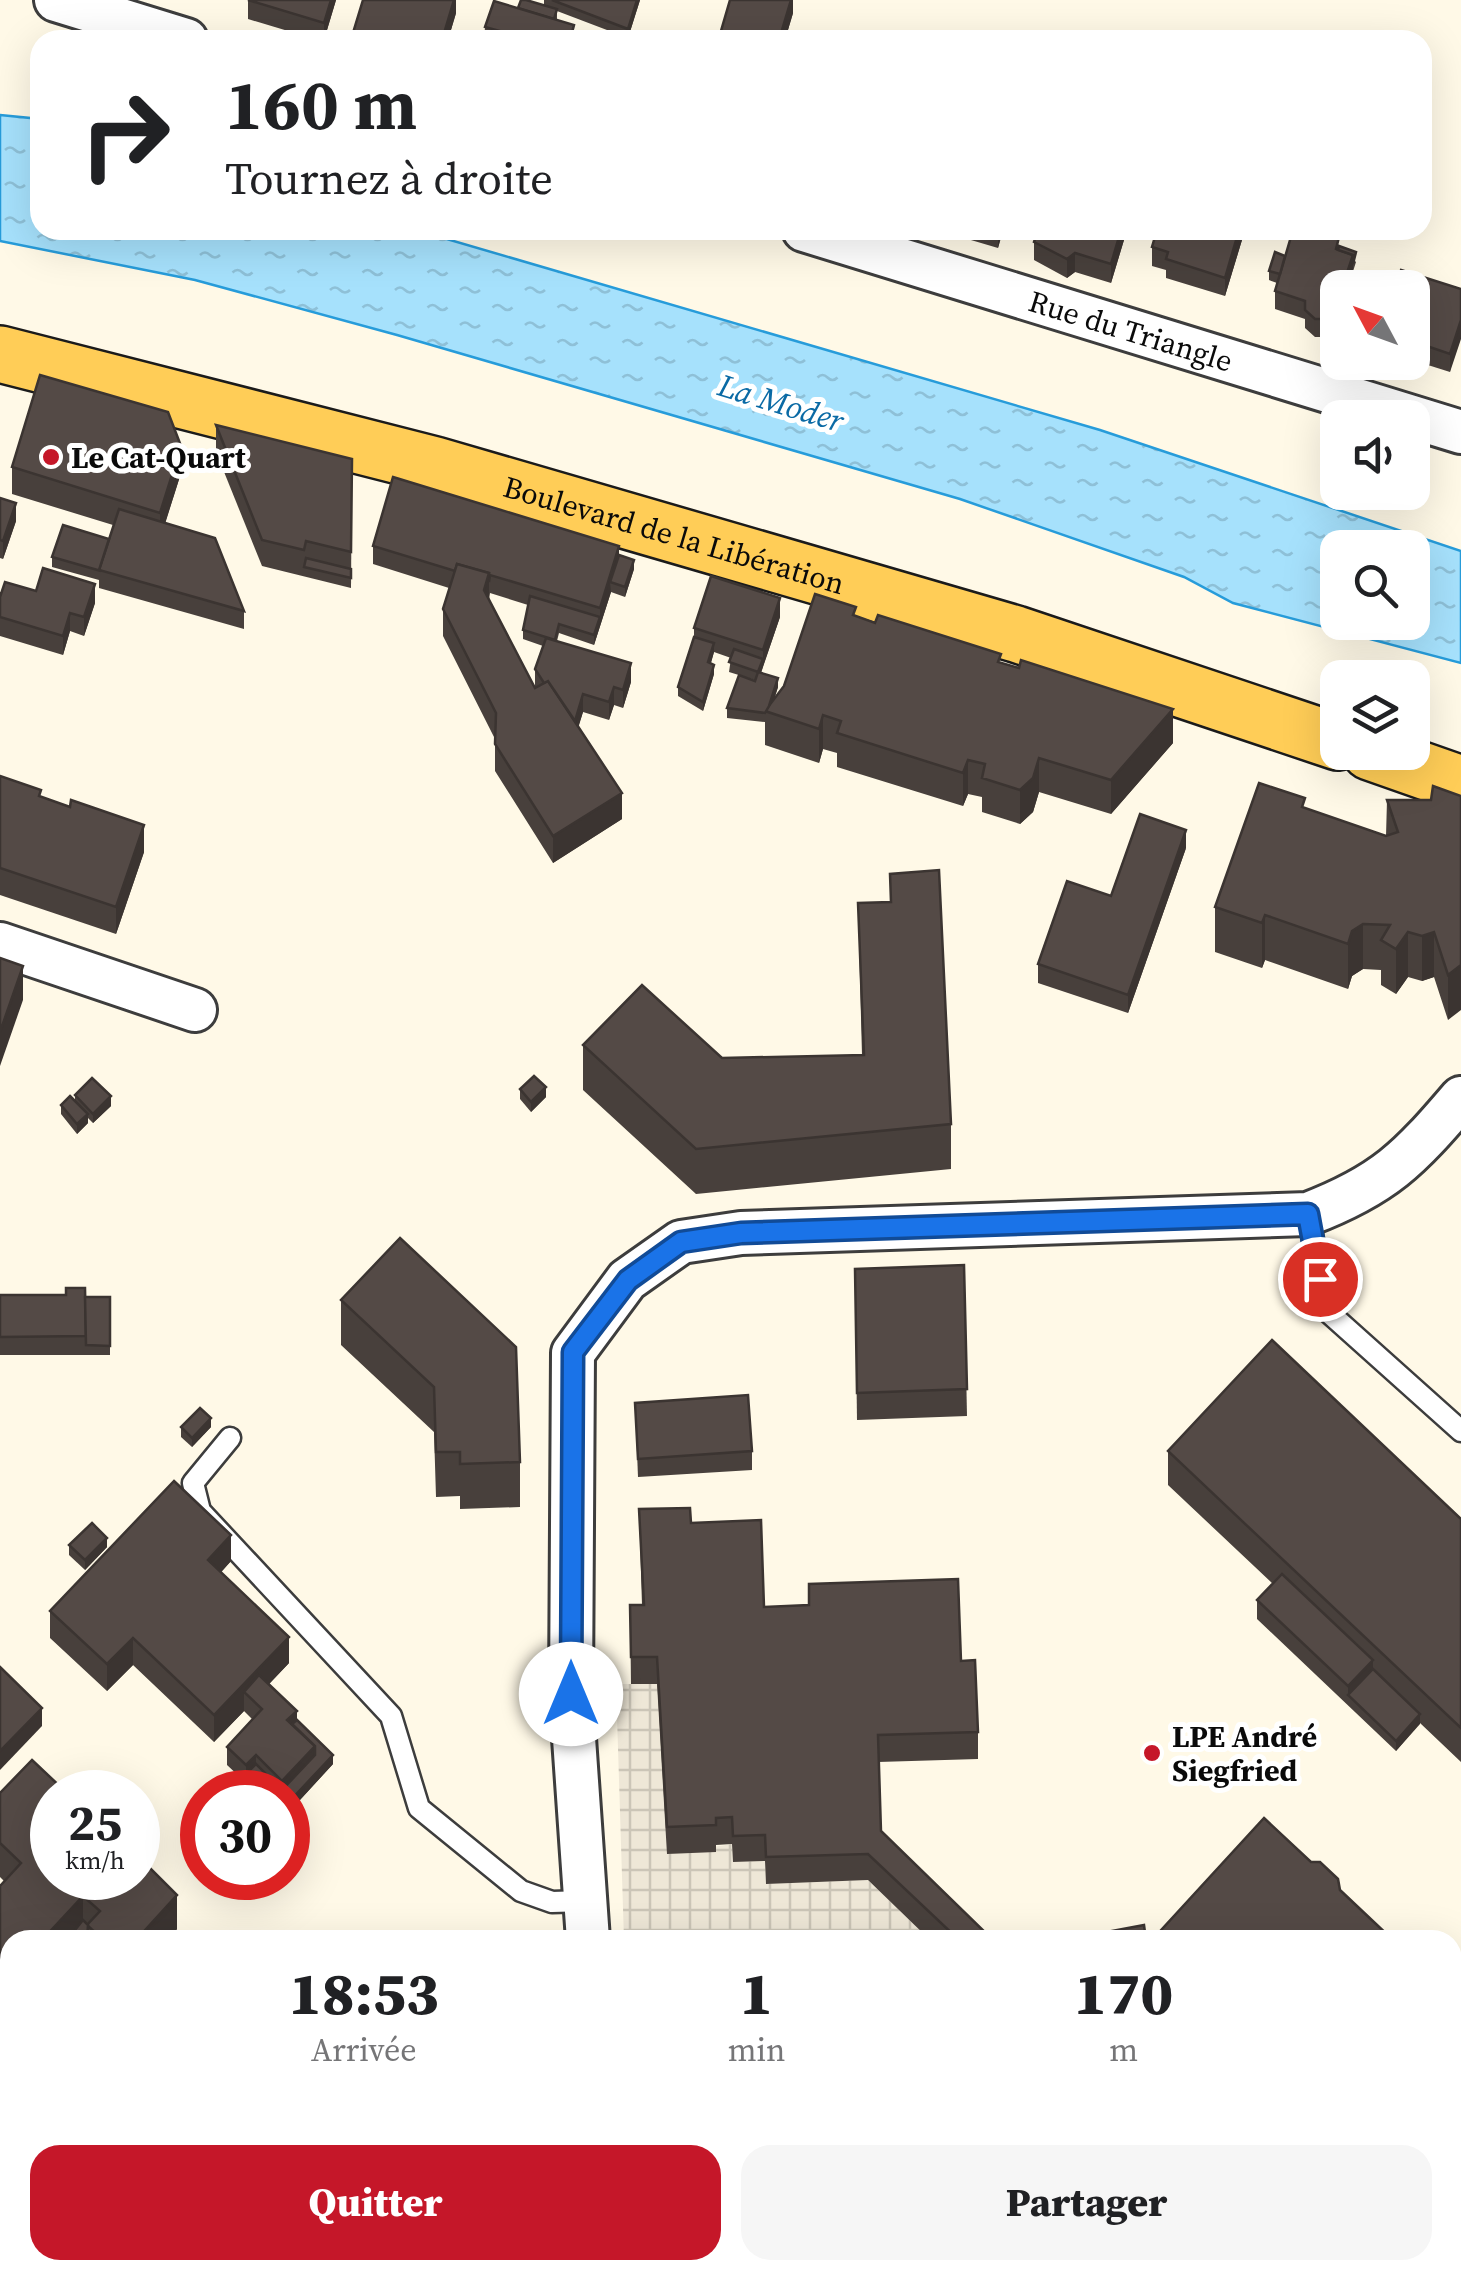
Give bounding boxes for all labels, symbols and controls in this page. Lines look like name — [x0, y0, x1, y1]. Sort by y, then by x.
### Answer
text: 160 m — [225, 56, 417, 152]
icon: right — [60, 70, 190, 200]
text: Tournez à droite — [225, 147, 553, 209]
north arrow — [1320, 270, 1430, 380]
map controls — [1320, 270, 1430, 770]
street label: Rue du Triangle — [1024, 280, 1238, 381]
water label: La Moder — [712, 363, 850, 443]
button: sound — [1320, 400, 1430, 510]
place label: Le Cat-Quart — [71, 437, 246, 478]
marker: Le Cat-Quart — [40, 446, 62, 468]
street label: Boulevard de la Libération — [499, 466, 850, 604]
button: search — [1320, 530, 1430, 640]
button: layers — [1320, 660, 1430, 770]
pin — [1278, 1237, 1363, 1322]
icon: arrive — [1293, 1252, 1348, 1307]
position arrow — [519, 1642, 623, 1746]
place label: LPE André Siegfried — [1172, 1716, 1317, 1791]
marker: LPE André Siegfried — [1141, 1742, 1163, 1764]
speed limit sign: 30 — [180, 1770, 310, 1900]
text: 25 — [68, 1788, 122, 1857]
text: km/h — [65, 1843, 125, 1877]
text: 18:53 — [289, 1952, 439, 2034]
text: 1 — [740, 1952, 773, 2034]
text: 170 — [1074, 1952, 1173, 2034]
text: Arrivée — [311, 2028, 417, 2072]
text: min — [728, 2028, 785, 2072]
text: m — [1109, 2028, 1138, 2072]
button: Quitter — [30, 2145, 721, 2260]
button: Partager — [741, 2145, 1432, 2260]

